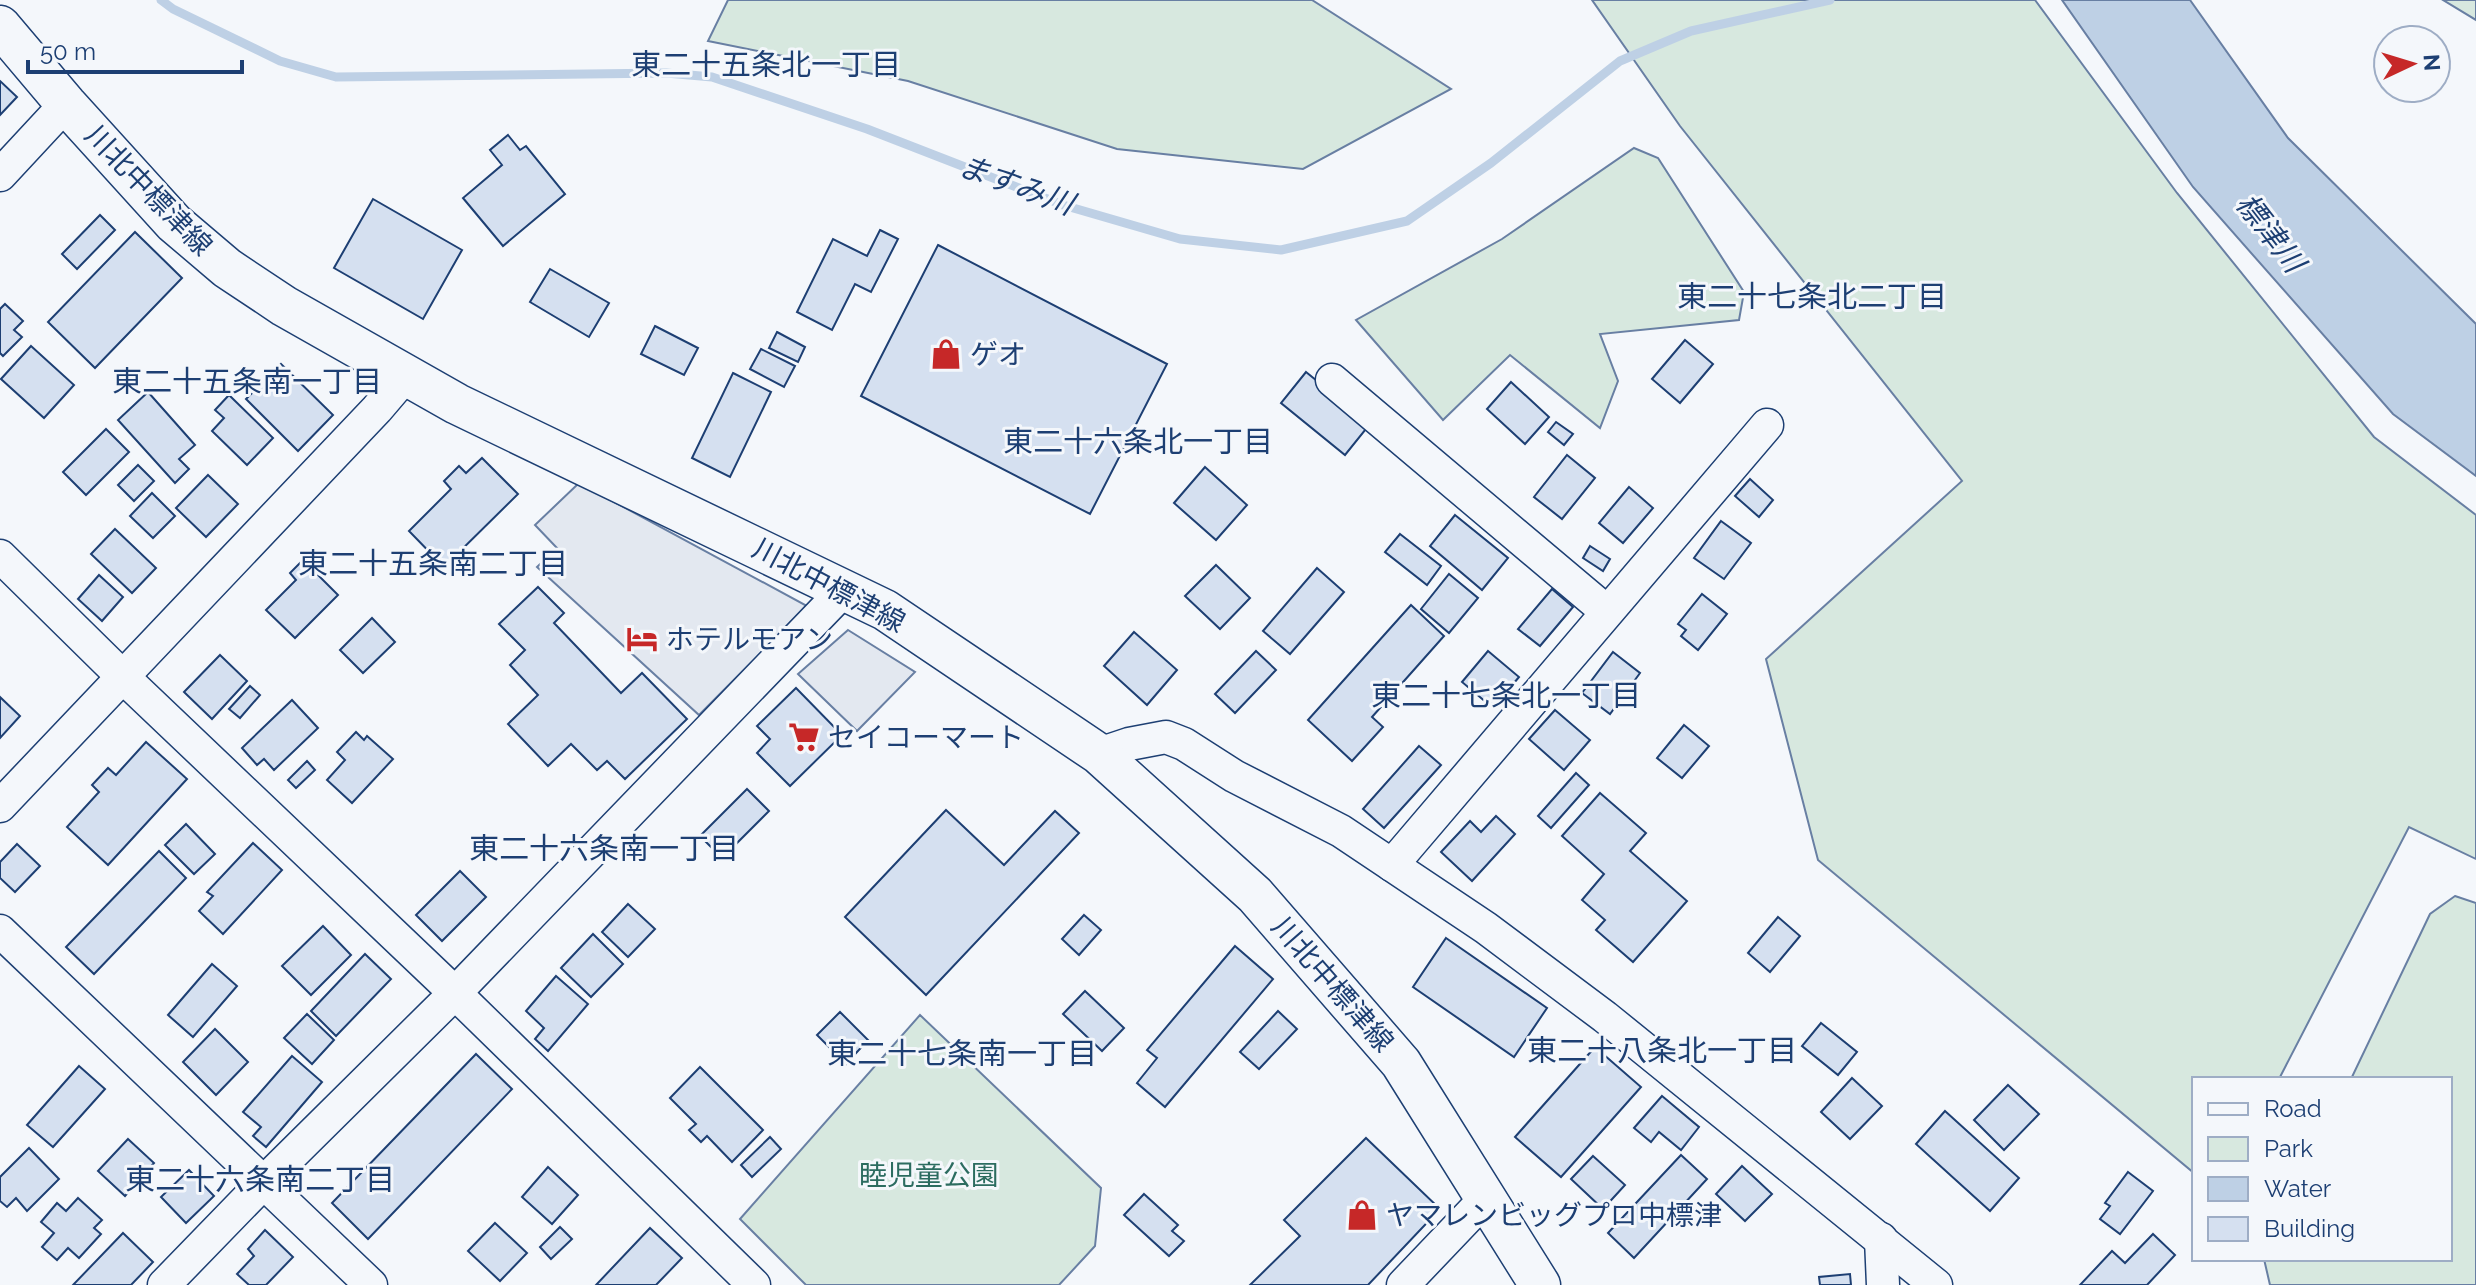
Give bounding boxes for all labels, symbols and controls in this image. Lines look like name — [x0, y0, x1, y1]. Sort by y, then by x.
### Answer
scale bar — [28, 24, 242, 74]
north arrow — [2372, 24, 2452, 104]
text: 50 m — [40, 37, 96, 66]
district label: 東二十五条北一丁目 — [631, 47, 901, 82]
text: N — [2418, 53, 2446, 72]
street label: 川北中標津線 — [78, 118, 219, 262]
water label: ますみ川 — [954, 148, 1081, 223]
water label: 標津川 — [2229, 186, 2314, 281]
district label: 東二十七条北二丁目 — [1677, 279, 1947, 314]
shop icon: ゲオ — [929, 337, 963, 371]
place label: ゲオ — [970, 338, 1026, 371]
district label: 東二十五条南一丁目 — [112, 364, 382, 399]
district label: 東二十六条北一丁目 — [1003, 424, 1273, 459]
street label: 川北中標津線 — [747, 531, 911, 639]
district label: 東二十五条南二丁目 — [298, 546, 568, 581]
hotel icon: ホテルモアン — [625, 622, 659, 656]
place label: ホテルモアン — [666, 623, 833, 656]
district label: 東二十七条北一丁目 — [1371, 678, 1641, 713]
supermarket icon: セイコーマート — [787, 720, 821, 754]
place label: セイコーマート — [828, 721, 1024, 754]
district label: 東二十六条南一丁目 — [469, 831, 739, 866]
street label: 川北中標津線 — [1265, 910, 1400, 1059]
district label: 東二十八条北一丁目 — [1527, 1033, 1797, 1068]
district label: 東二十七条南一丁目 — [827, 1036, 1097, 1071]
legend — [2192, 1077, 2452, 1261]
text: Road — [2264, 1094, 2322, 1123]
text: Park — [2264, 1134, 2313, 1163]
park label: 睦児童公園 — [859, 1159, 999, 1192]
district label: 東二十六条南二丁目 — [125, 1162, 395, 1197]
text: Water — [2264, 1174, 2332, 1203]
shop icon: ヤマレンビッグプロ中標津 — [1345, 1198, 1379, 1232]
place label: ヤマレンビッグプロ中標津 — [1386, 1199, 1722, 1232]
text: Building — [2264, 1214, 2355, 1243]

